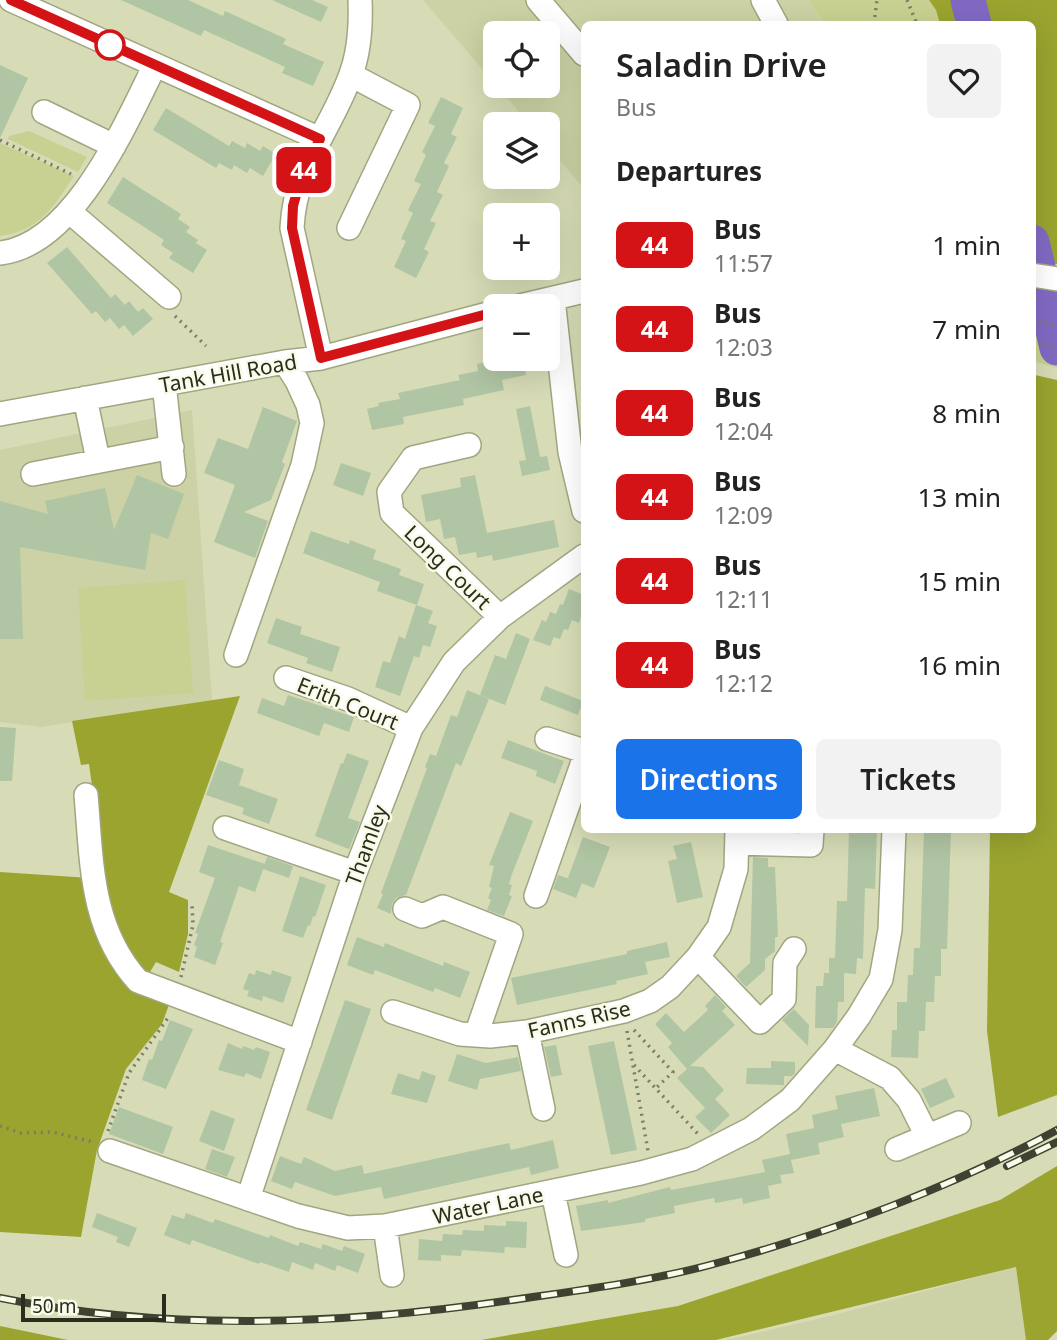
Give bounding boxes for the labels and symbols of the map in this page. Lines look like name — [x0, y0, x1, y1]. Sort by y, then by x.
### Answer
unlabelled marker — [95, 30, 125, 60]
line badge: 44 — [272, 147, 336, 193]
street label: Tank Hill Road — [157, 347, 299, 399]
street label: Long Court — [399, 519, 498, 616]
street label: Erith Court — [293, 670, 403, 736]
street label: Thamley — [339, 801, 394, 889]
street label: Fanns Rise — [525, 994, 633, 1044]
street label: Water Lane — [430, 1180, 546, 1230]
scale bar — [21, 1291, 166, 1323]

